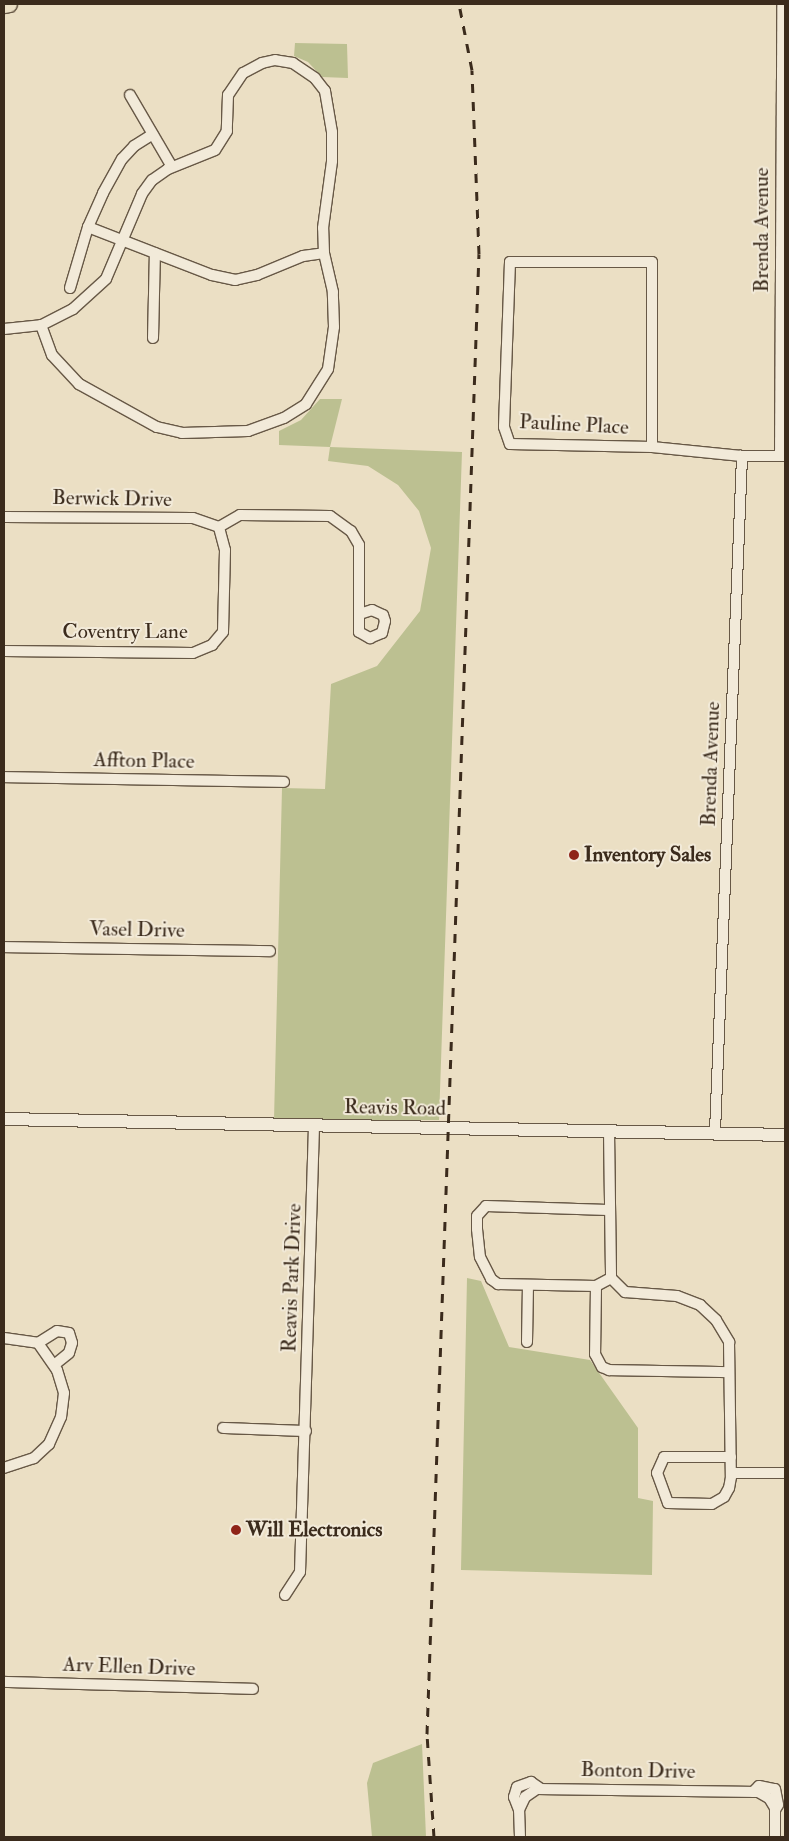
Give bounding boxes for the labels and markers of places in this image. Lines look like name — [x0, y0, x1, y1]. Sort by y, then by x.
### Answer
place label: Inventory Sales — [584, 842, 711, 868]
marker: Inventory Sales — [568, 849, 580, 861]
place label: Will Electronics — [246, 1517, 382, 1543]
marker: Will Electronics — [230, 1524, 242, 1536]

